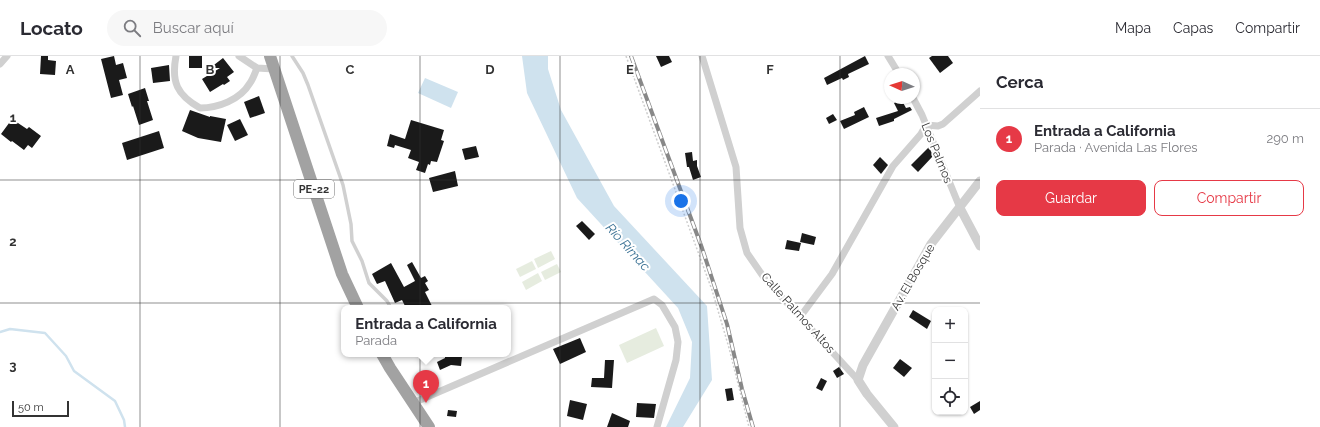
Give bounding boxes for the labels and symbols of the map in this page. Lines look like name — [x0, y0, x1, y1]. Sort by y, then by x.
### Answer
text: A — [66, 62, 75, 77]
text: B — [206, 62, 215, 77]
text: C — [346, 62, 355, 77]
text: D — [485, 62, 495, 77]
text: E — [626, 62, 634, 77]
text: F — [766, 62, 774, 77]
north arrow — [884, 68, 920, 104]
text: 1 — [10, 110, 17, 125]
street label: Los Palmos — [919, 121, 956, 185]
road number: PE-22 — [294, 180, 334, 198]
your location — [671, 191, 691, 211]
water label: Río Rímac — [603, 220, 653, 274]
text: 2 — [9, 234, 17, 249]
street label: Av. El Bosque — [888, 241, 938, 313]
street label: Calle Palmos Altos — [758, 270, 838, 356]
text: 3 — [9, 358, 17, 373]
pin: 1 — [413, 370, 439, 403]
scale bar — [12, 399, 69, 418]

